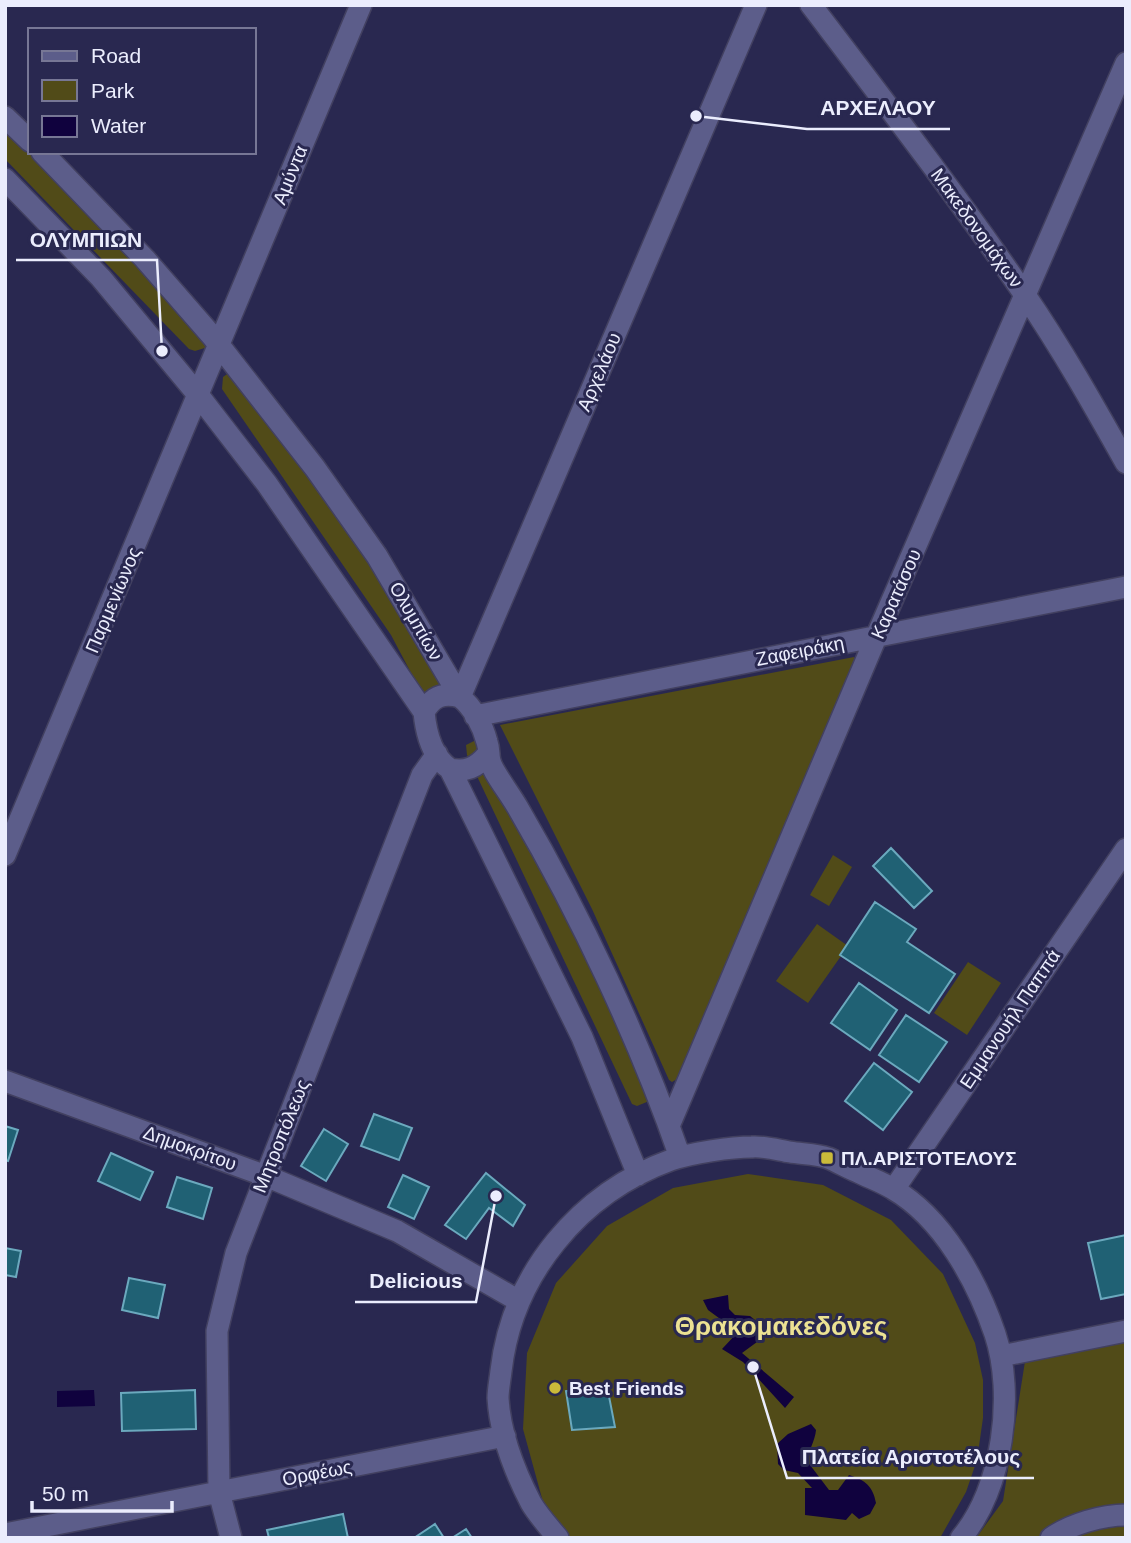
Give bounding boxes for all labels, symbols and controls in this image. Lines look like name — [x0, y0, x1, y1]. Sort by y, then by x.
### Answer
legend — [28, 28, 256, 154]
text: Road — [91, 44, 141, 67]
text: Park — [91, 79, 135, 102]
callout: ΑΡΧΕΛΑΟΥ — [807, 87, 950, 129]
text: ΑΡΧΕΛΑΟΥ — [820, 96, 936, 119]
text: Water — [91, 114, 146, 137]
street label: Αμύντα — [269, 142, 311, 208]
street label: Μακεδονομάχων — [927, 164, 1027, 292]
callout: ΟΛΥΜΠΙΩΝ — [16, 218, 157, 260]
text: ΟΛΥΜΠΙΩΝ — [30, 228, 142, 251]
street label: Αρχελάου — [573, 330, 625, 414]
street label: Παρμενίωνος — [81, 544, 145, 656]
street label: Καρατάσου — [867, 546, 925, 642]
street label: Ολυμπίων — [385, 578, 447, 664]
street label: Ζαφειράκη — [754, 632, 846, 670]
street label: Εμμανουήλ Παππά — [956, 946, 1064, 1092]
street label: Μητροπόλεως — [249, 1076, 313, 1196]
street label: Δημοκρίτου — [141, 1121, 239, 1175]
place label: ΠΛ.ΑΡΙΣΤΟΤΕΛΟΥΣ — [841, 1148, 1017, 1169]
marker: ΠΛ.ΑΡΙΣΤΟΤΕΛΟΥΣ — [819, 1150, 835, 1166]
callout: Delicious — [355, 1260, 476, 1302]
text: Delicious — [369, 1269, 463, 1292]
district label: Θρακομακεδόνες — [675, 1311, 887, 1341]
place label: Best Friends — [569, 1378, 684, 1399]
marker: Best Friends — [547, 1380, 563, 1396]
callout: Πλατεία Αριστοτέλους — [787, 1436, 1034, 1478]
text: Πλατεία Αριστοτέλους — [802, 1445, 1020, 1469]
street label: Ορφέως — [280, 1456, 354, 1490]
scale bar — [32, 1470, 172, 1514]
text: 50 m — [42, 1482, 89, 1505]

